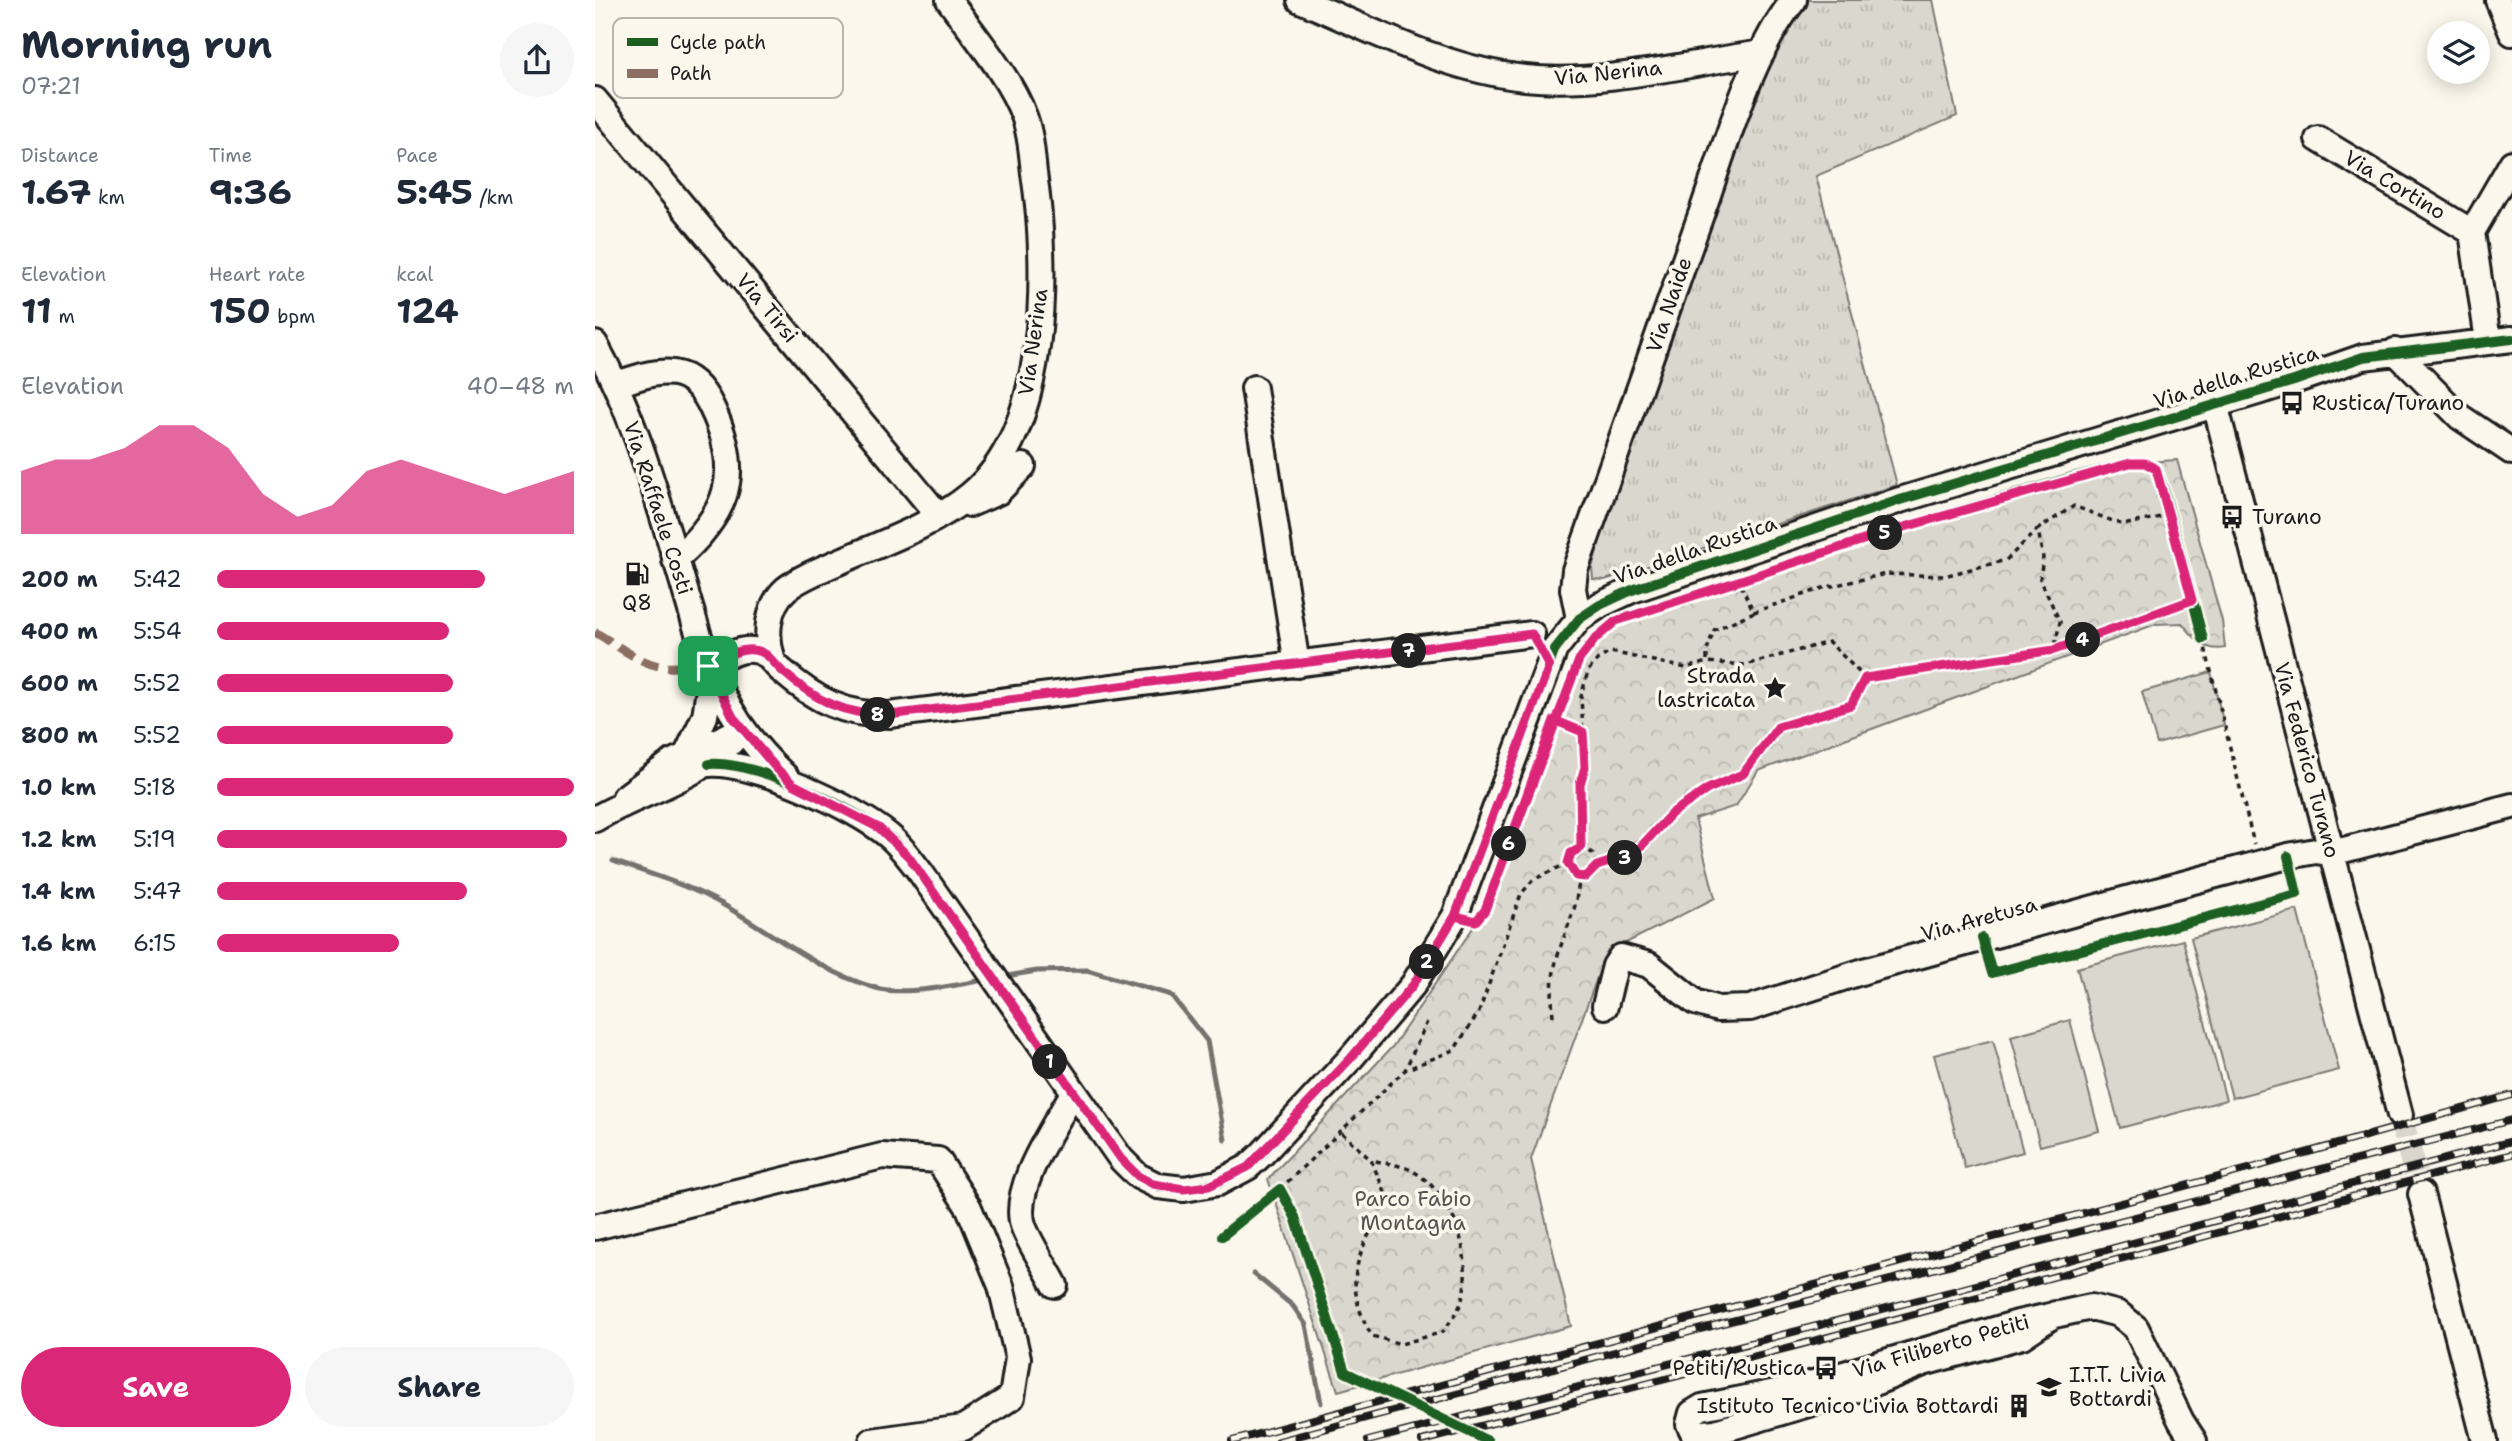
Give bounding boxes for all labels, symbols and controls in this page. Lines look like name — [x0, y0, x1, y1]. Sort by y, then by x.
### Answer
legend — [613, 18, 843, 98]
text: Morning run — [21, 19, 272, 70]
map controls — [2427, 21, 2490, 84]
button: layers — [2427, 21, 2490, 84]
button: share — [500, 23, 574, 97]
text: Cycle path — [670, 30, 766, 55]
street label: Via Nerina — [1553, 53, 1663, 93]
text: Path — [670, 61, 712, 86]
text: 07:21 — [21, 71, 81, 101]
text: Distance — [21, 143, 99, 168]
text: Time — [209, 143, 252, 168]
text: Pace — [396, 143, 438, 168]
street label: Via Cortino — [2339, 144, 2451, 226]
text: 1.67 — [21, 168, 92, 215]
text: 9:36 — [209, 168, 292, 215]
text: 5:45 — [396, 168, 473, 215]
text: km — [92, 185, 125, 210]
text: /km — [473, 185, 513, 210]
street label: Via Naide — [1640, 253, 1698, 357]
text: Elevation — [21, 262, 106, 287]
text: Heart rate — [209, 262, 305, 287]
text: kcal — [396, 262, 433, 287]
street label: Via Tirsi — [730, 267, 804, 349]
text: 11 — [21, 287, 52, 334]
text: 150 — [209, 287, 271, 334]
text: 124 — [396, 287, 459, 334]
street label: Via Nerina — [1012, 287, 1054, 397]
text: m — [52, 304, 75, 329]
text: bpm — [271, 304, 315, 329]
street label: Via della Rustica — [2150, 339, 2322, 415]
text: Elevation — [21, 371, 124, 401]
text: 40–48 m — [467, 371, 574, 401]
bus stop icon: Rustica/Turano — [2278, 389, 2306, 417]
place label: Rustica/Turano — [2312, 389, 2464, 417]
street label: Via Raffaele Costi — [617, 418, 699, 598]
bus stop icon: Turano — [2218, 503, 2246, 531]
place label: Turano — [2252, 503, 2322, 531]
street label: Via della Rustica — [1610, 509, 1780, 591]
pin: 5 — [1867, 516, 1903, 550]
text: 5 — [1879, 520, 1890, 545]
fuel station icon: Q8 — [623, 560, 651, 588]
text: 200 m — [21, 564, 98, 594]
text: 5:42 — [133, 564, 182, 594]
place label: Q8 — [622, 589, 652, 617]
text: 400 m — [21, 616, 98, 646]
text: 5:54 — [133, 616, 182, 646]
pin: 4 — [2065, 622, 2101, 658]
text: 4 — [2076, 627, 2089, 652]
pin: 7 — [1391, 634, 1427, 668]
pin — [678, 636, 738, 696]
text: 7 — [1402, 638, 1415, 663]
icon: arrive — [689, 647, 727, 685]
street label: Via Federico Turano — [2267, 659, 2347, 861]
place label: Strada lastricata — [1657, 662, 1755, 714]
text: 600 m — [21, 668, 98, 698]
text: 5:52 — [133, 668, 181, 698]
place icon: Strada lastricata — [1761, 674, 1789, 702]
pin: 8 — [861, 698, 895, 732]
text: 8 — [871, 702, 884, 727]
text: 800 m — [21, 720, 98, 750]
text: 5:52 — [133, 720, 181, 750]
text: 1.0 km — [21, 772, 96, 802]
text: 5:18 — [133, 772, 176, 802]
text: 1.2 km — [21, 824, 97, 854]
text: 5:19 — [133, 824, 176, 854]
pin: 6 — [1492, 826, 1527, 862]
text: 6 — [1502, 831, 1515, 856]
pin: 3 — [1607, 840, 1643, 876]
text: 3 — [1618, 845, 1631, 870]
text: 1.4 km — [21, 876, 95, 906]
text: 5:47 — [133, 876, 182, 906]
street label: Via Aretusa — [1918, 890, 2040, 948]
text: 1.6 km — [21, 928, 96, 958]
text: 6:15 — [133, 928, 176, 958]
pin: 2 — [1409, 944, 1445, 979]
text: 2 — [1420, 949, 1433, 974]
pin: 1 — [1033, 1044, 1067, 1080]
text: 1 — [1045, 1049, 1054, 1074]
park label: Parco Fabio Montagna — [1355, 1185, 1471, 1237]
street label: Via Filiberto Petiti — [1849, 1307, 2033, 1385]
button: Save — [21, 1347, 291, 1427]
button: Share — [305, 1347, 574, 1427]
place label: Petiti/Rustica — [1673, 1354, 1806, 1382]
bus stop icon: Petiti/Rustica — [1812, 1354, 1840, 1382]
place label: I.T.T. Livia Bottardi — [2069, 1361, 2166, 1413]
school or university icon: I.T.T. Livia Bottardi — [2035, 1373, 2063, 1401]
place label: Istituto Tecnico Livia Bottardi — [1697, 1392, 1999, 1420]
building icon: Istituto Tecnico Livia Bottardi — [2005, 1392, 2033, 1420]

